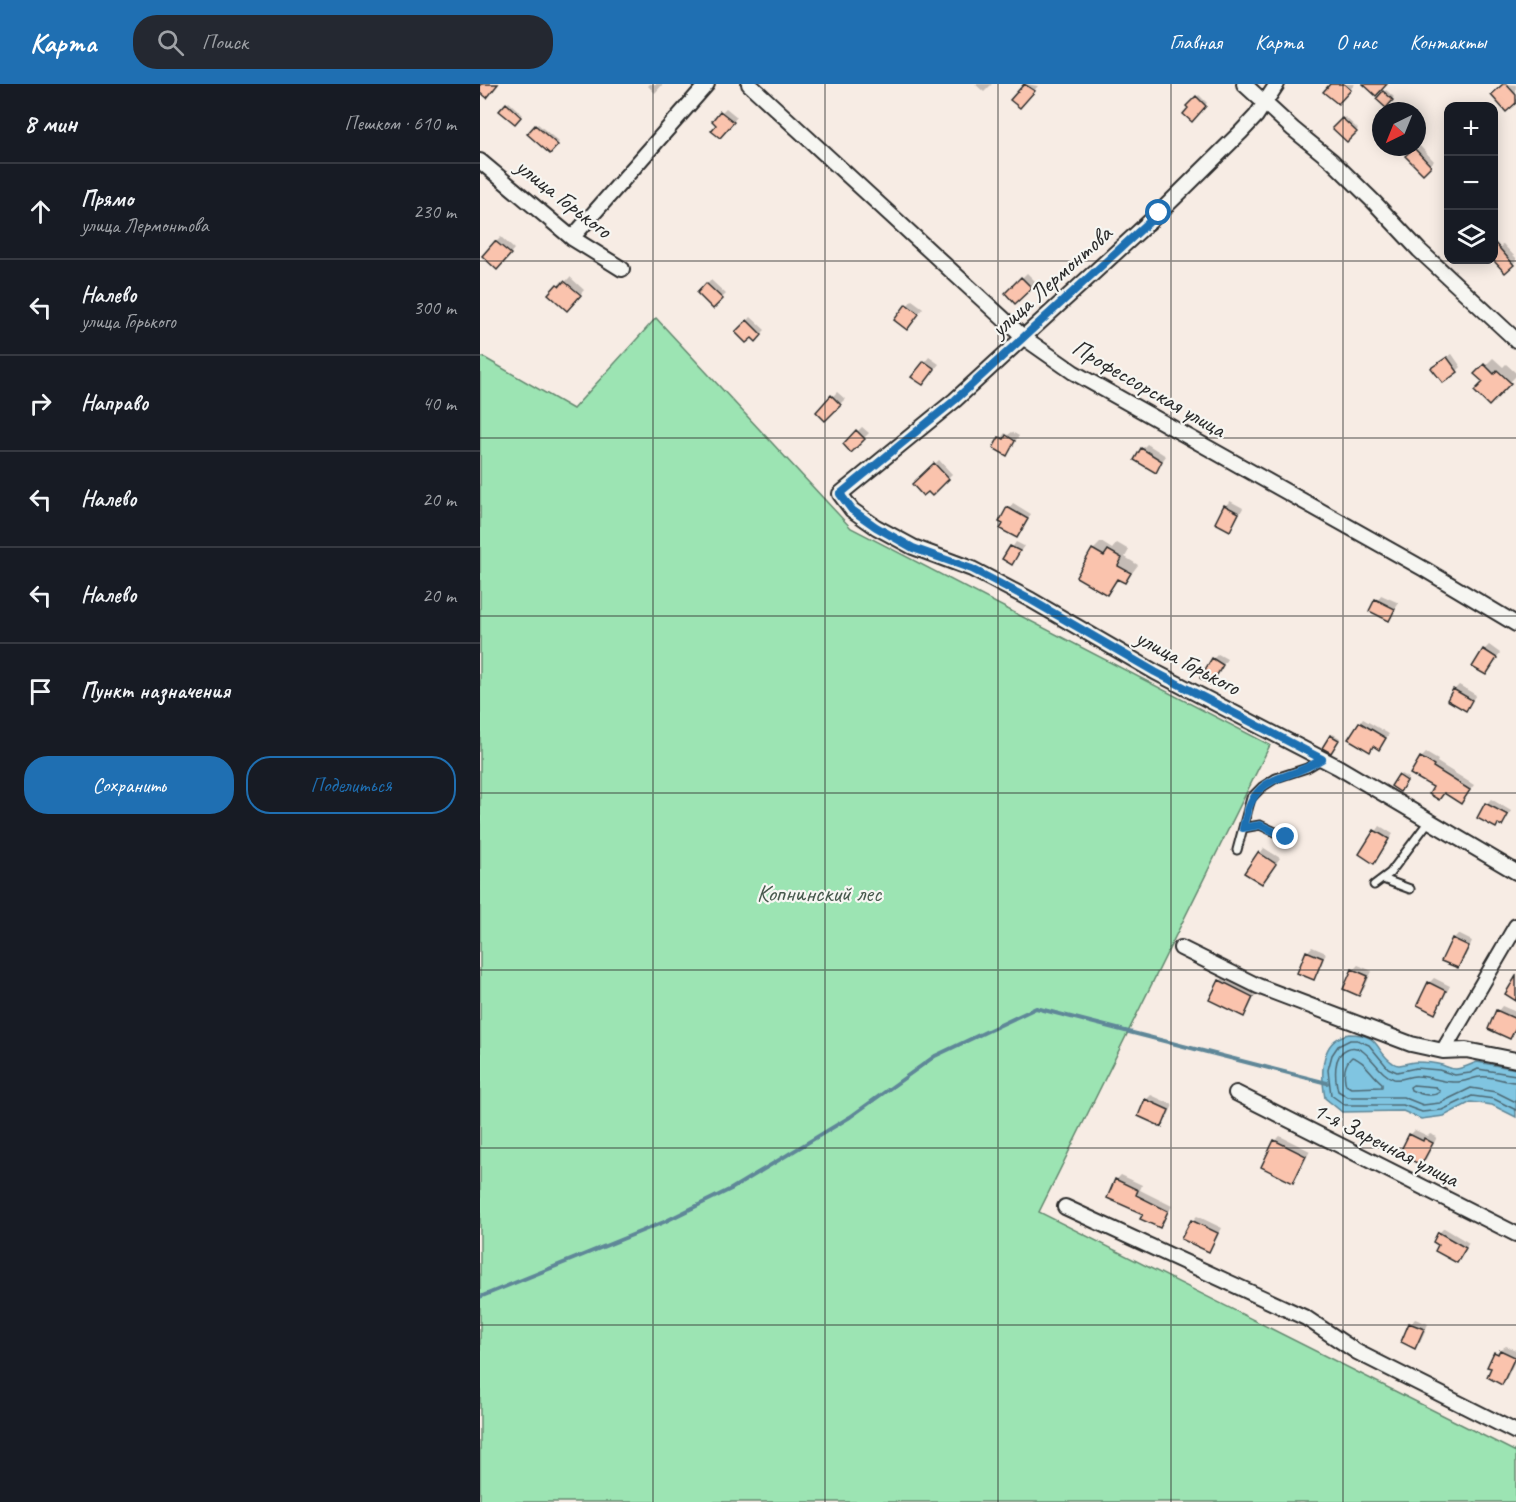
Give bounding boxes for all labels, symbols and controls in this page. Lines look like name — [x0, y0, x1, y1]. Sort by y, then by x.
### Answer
search box — [133, 15, 553, 69]
text: Карта — [30, 25, 97, 60]
icon: search — [154, 26, 187, 59]
text: Поиск — [202, 28, 248, 56]
text: Главная — [1169, 29, 1222, 55]
text: Карта — [1255, 29, 1303, 55]
text: О нас — [1336, 29, 1377, 55]
text: Контакты — [1410, 29, 1486, 55]
north arrow — [1372, 102, 1426, 156]
map controls — [1444, 102, 1498, 264]
button: + — [1444, 102, 1498, 156]
text: 8 мин — [24, 107, 77, 140]
text: Пешком · 610 m — [344, 111, 456, 136]
street label: улица Горького — [508, 150, 619, 246]
button: − — [1444, 156, 1498, 210]
text: Прямо — [81, 185, 133, 213]
icon: ahead — [24, 195, 57, 228]
text: 230 m — [413, 199, 456, 224]
route start — [1145, 199, 1171, 225]
button: layers — [1444, 210, 1498, 264]
text: улица Лермонтова — [81, 213, 209, 238]
street label: улица Лермонтова — [983, 218, 1119, 345]
text: Налево — [81, 281, 137, 309]
icon: left — [24, 291, 57, 324]
text: 300 m — [413, 295, 456, 320]
text: улица Горького — [81, 309, 176, 334]
street label: Профессорская улица — [1067, 332, 1232, 445]
icon: right — [24, 387, 57, 420]
text: Направо — [81, 389, 148, 417]
text: 40 m — [422, 391, 456, 416]
icon: left — [24, 483, 57, 516]
text: Налево — [81, 485, 137, 513]
text: 20 m — [422, 487, 456, 512]
icon: left — [24, 579, 57, 612]
text: Налево — [81, 581, 137, 609]
text: 20 m — [422, 583, 456, 608]
street label: улица Горького — [1129, 621, 1247, 703]
icon: arrive — [24, 675, 57, 708]
text: Пункт назначения — [81, 677, 230, 705]
button: Сохранить — [24, 756, 234, 814]
button: Поделиться — [246, 756, 456, 814]
route end — [1272, 823, 1298, 849]
park label: Копнинский лес — [757, 878, 883, 908]
street label: 1-я Заречная улица — [1308, 1094, 1465, 1194]

